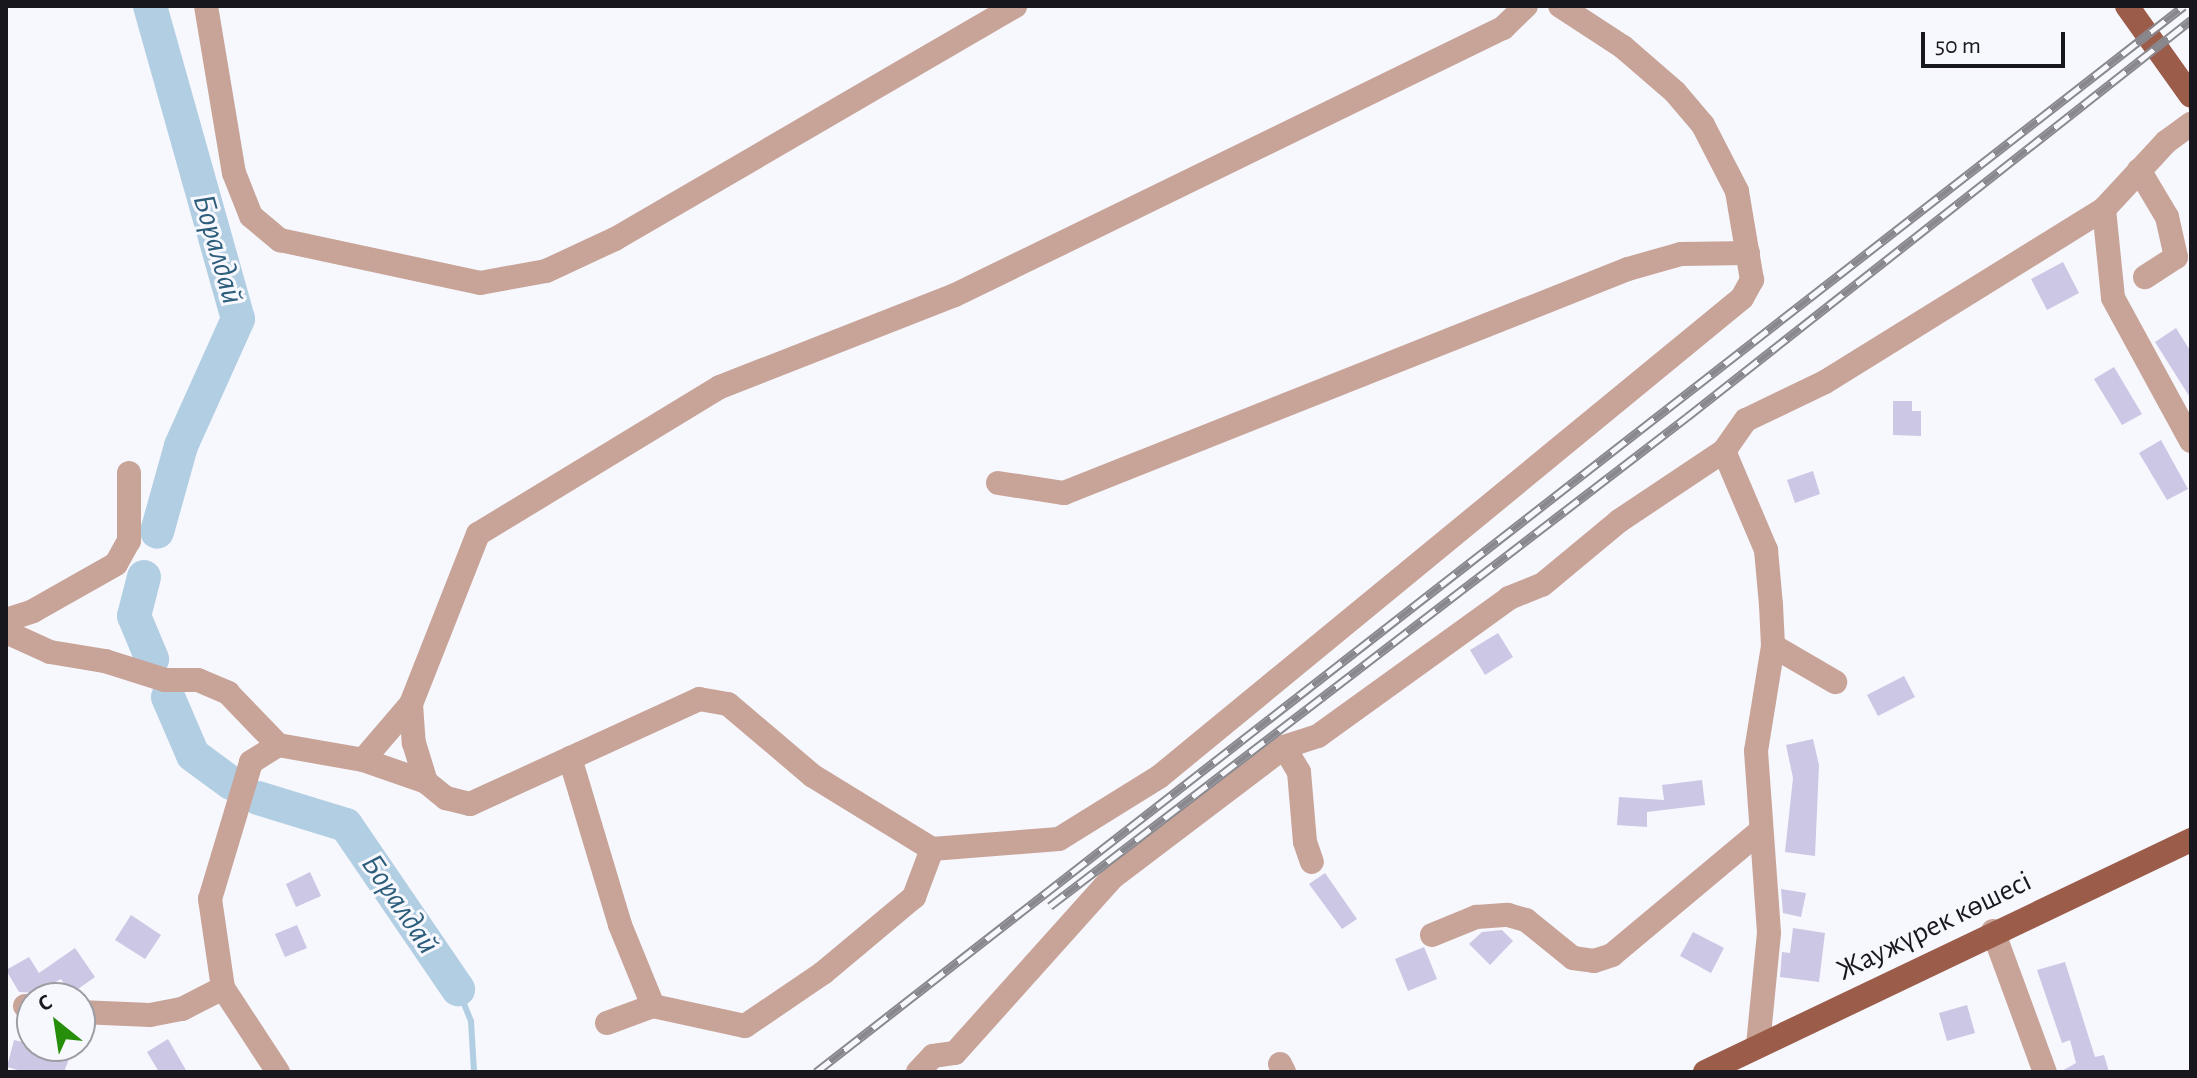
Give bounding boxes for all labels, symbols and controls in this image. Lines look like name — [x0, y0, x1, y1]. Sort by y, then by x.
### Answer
scale bar — [1925, 16, 2069, 66]
text: 50 m — [1935, 34, 1981, 58]
water label: Боралдай — [184, 190, 252, 308]
water label: Боралдай — [353, 847, 447, 961]
street label: Жаужүрек көшесі — [1831, 863, 2037, 989]
north arrow — [16, 982, 96, 1062]
text: С — [34, 990, 56, 1016]

